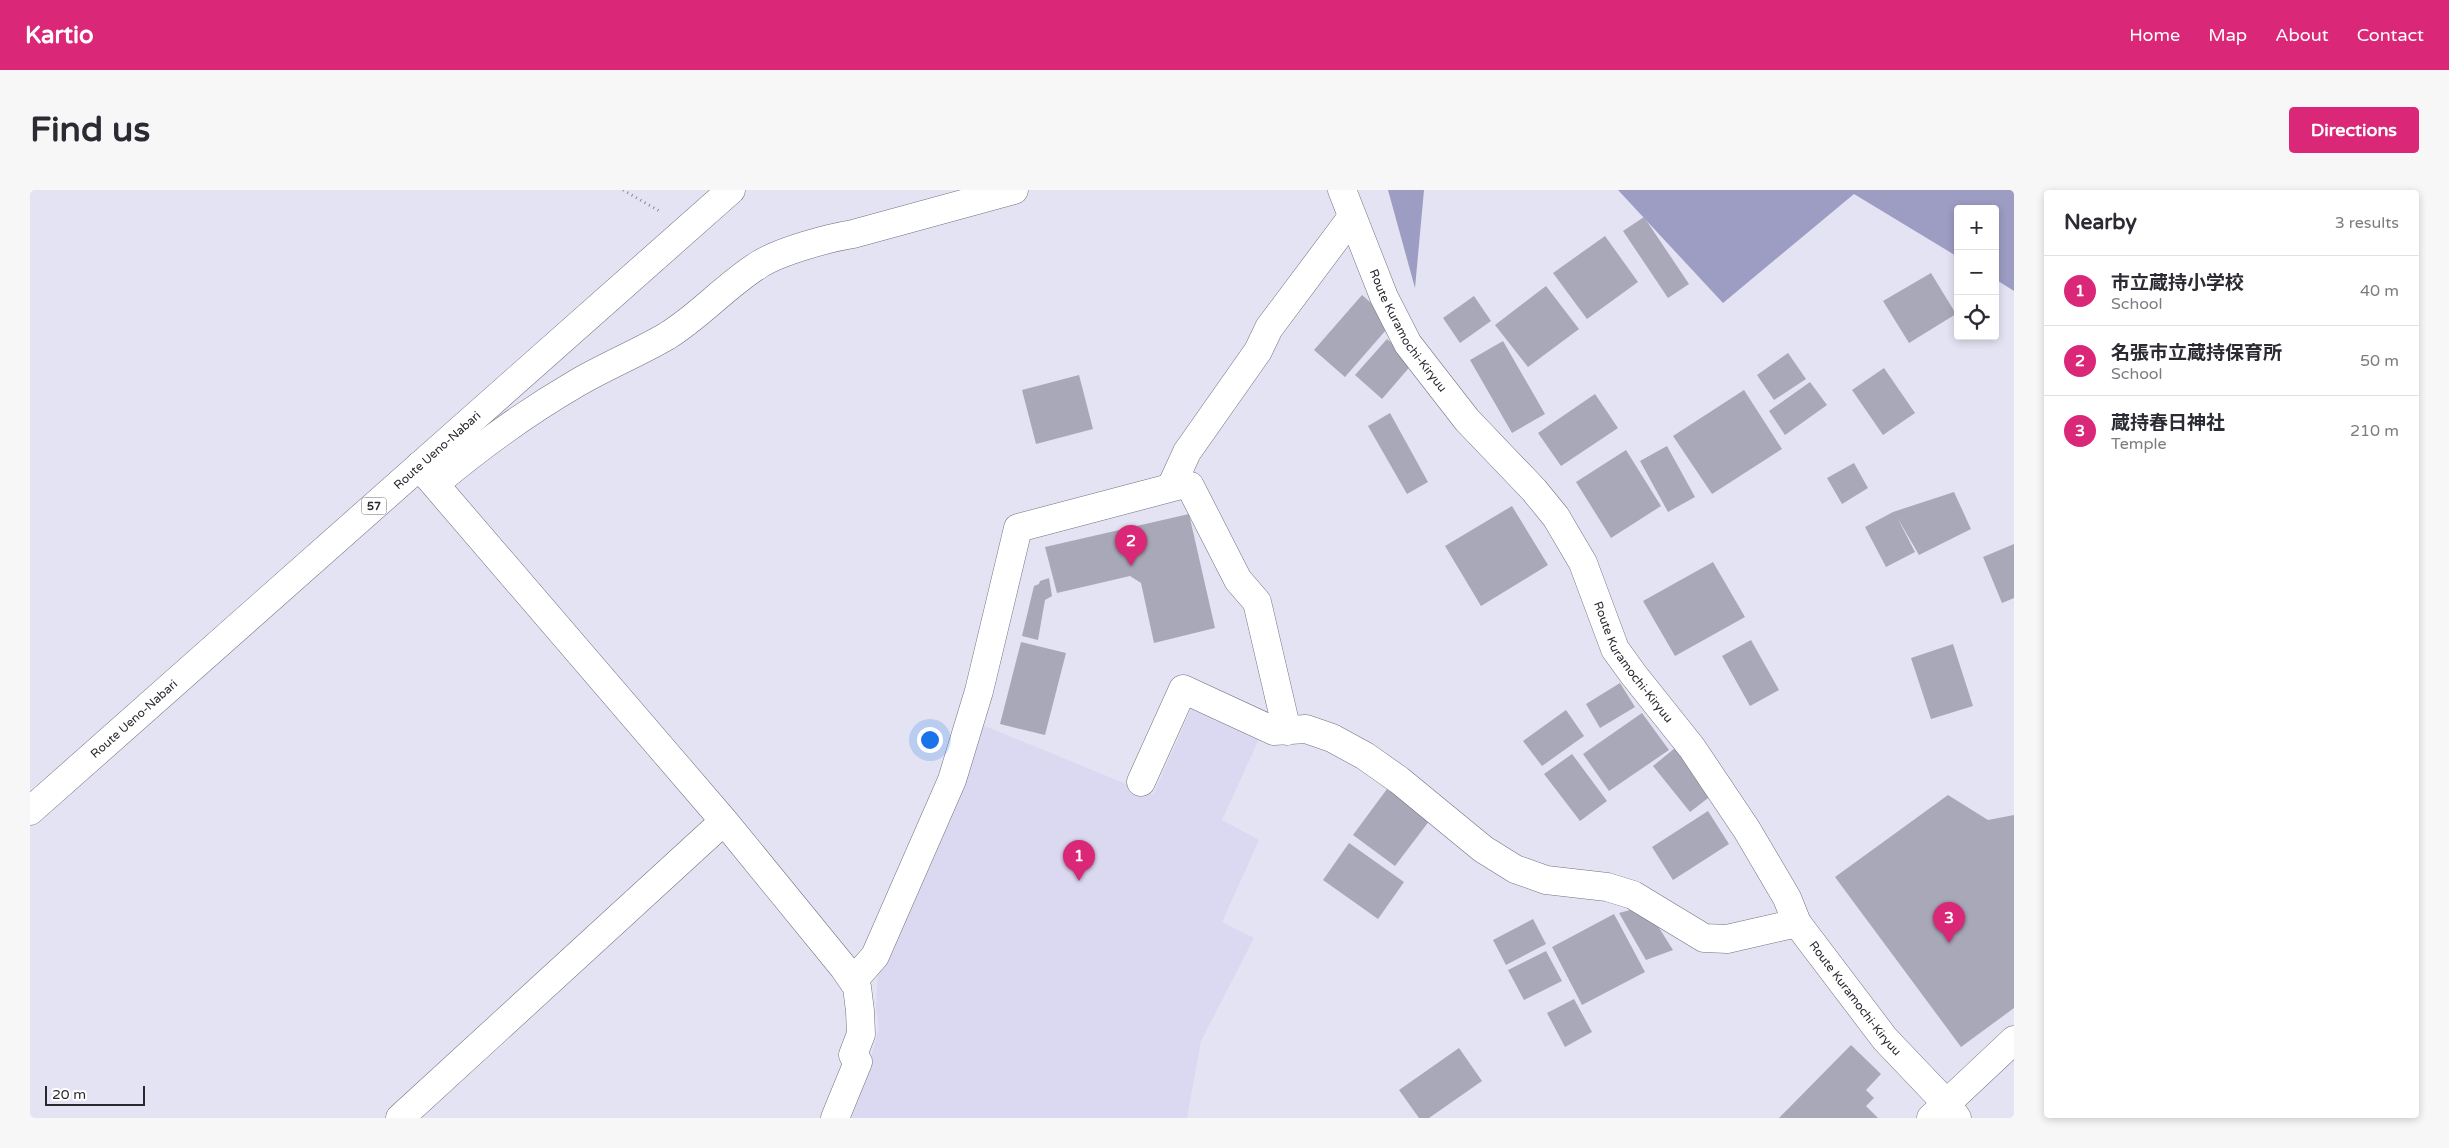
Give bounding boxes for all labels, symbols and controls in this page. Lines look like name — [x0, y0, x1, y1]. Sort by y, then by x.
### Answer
text: Kartio — [25, 21, 94, 50]
text: Home — [2129, 24, 2180, 46]
text: Map — [2208, 24, 2247, 46]
text: About — [2275, 24, 2329, 46]
text: Contact — [2357, 24, 2424, 46]
button: Directions — [2289, 107, 2419, 153]
text: Find us — [30, 109, 150, 151]
map controls — [1954, 205, 1999, 340]
button: + — [1954, 205, 1999, 250]
text: Nearby — [2064, 210, 2137, 235]
text: 3 results — [2335, 213, 2399, 233]
button: − — [1954, 250, 1999, 295]
street label: Route Kuramochi-Kiryuu — [1367, 267, 1450, 395]
text: 市立蔵持小学校 — [2111, 272, 2244, 294]
text: 1 — [2075, 281, 2085, 301]
text: 40 m — [2360, 281, 2399, 301]
text: School — [2111, 294, 2163, 314]
button: locate — [1954, 295, 1999, 340]
text: 名張市立蔵持保育所 — [2111, 342, 2282, 364]
text: 2 — [2075, 351, 2085, 371]
text: 50 m — [2360, 351, 2399, 371]
text: School — [2111, 364, 2163, 384]
street label: Route Ueno-Nabari — [391, 408, 483, 492]
text: 蔵持春日神社 — [2111, 412, 2225, 434]
text: 3 — [2075, 421, 2085, 441]
text: 210 m — [2350, 421, 2399, 441]
text: Temple — [2111, 434, 2167, 454]
road number: 57 — [362, 498, 386, 514]
pin: 2 — [1115, 525, 1147, 566]
street label: Route Kuramochi-Kiryuu — [1591, 599, 1676, 725]
street label: Route Ueno-Nabari — [88, 677, 180, 761]
your location — [917, 727, 943, 753]
pin: 1 — [1063, 840, 1095, 881]
pin: 3 — [1933, 902, 1965, 943]
street label: Route Kuramochi-Kiryuu — [1806, 938, 1904, 1058]
scale bar — [45, 1083, 145, 1106]
text: 20 m — [52, 1086, 86, 1103]

